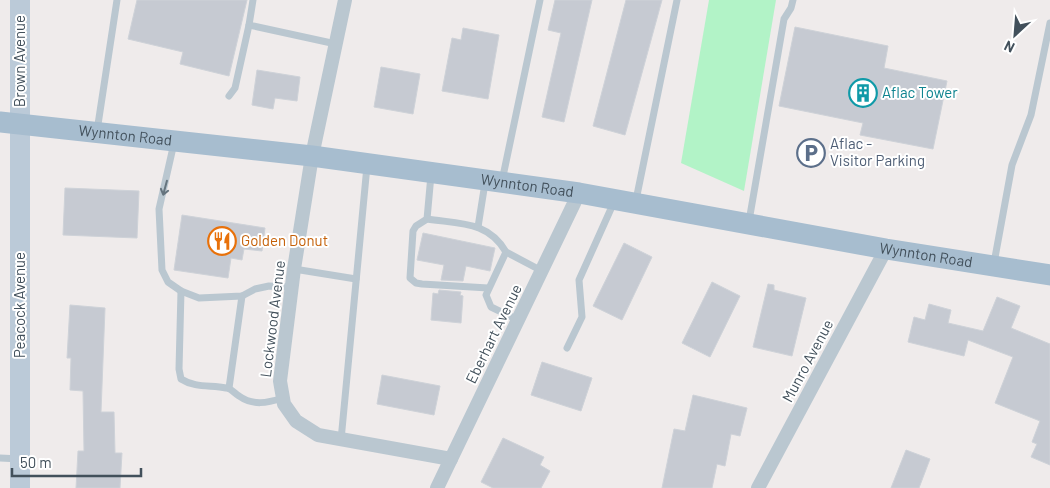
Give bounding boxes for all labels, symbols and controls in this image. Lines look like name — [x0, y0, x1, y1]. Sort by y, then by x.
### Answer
north arrow — [990, 10, 1040, 60]
street label: Brown Avenue — [10, 15, 28, 107]
text: N — [1001, 37, 1017, 57]
building icon: Aflac Tower — [848, 78, 878, 108]
place label: Aflac Tower — [882, 83, 958, 101]
street label: Wynnton Road — [78, 121, 173, 149]
place label: Aflac - Visitor Parking — [830, 134, 925, 169]
parking icon: Aflac - Visitor Parking — [796, 138, 826, 168]
street label: Wynnton Road — [479, 169, 575, 200]
one-way arrow — [160, 180, 169, 196]
restaurant icon: Golden Donut — [207, 226, 237, 256]
place label: Golden Donut — [241, 231, 328, 249]
street label: Wynnton Road — [878, 238, 974, 271]
street label: Peacock Avenue — [10, 252, 28, 358]
street label: Lockwood Avenue — [256, 259, 288, 378]
street label: Eberhart Avenue — [461, 281, 525, 386]
street label: Munro Avenue — [778, 316, 836, 405]
scale bar — [12, 446, 141, 478]
text: 50 m — [20, 453, 52, 471]

